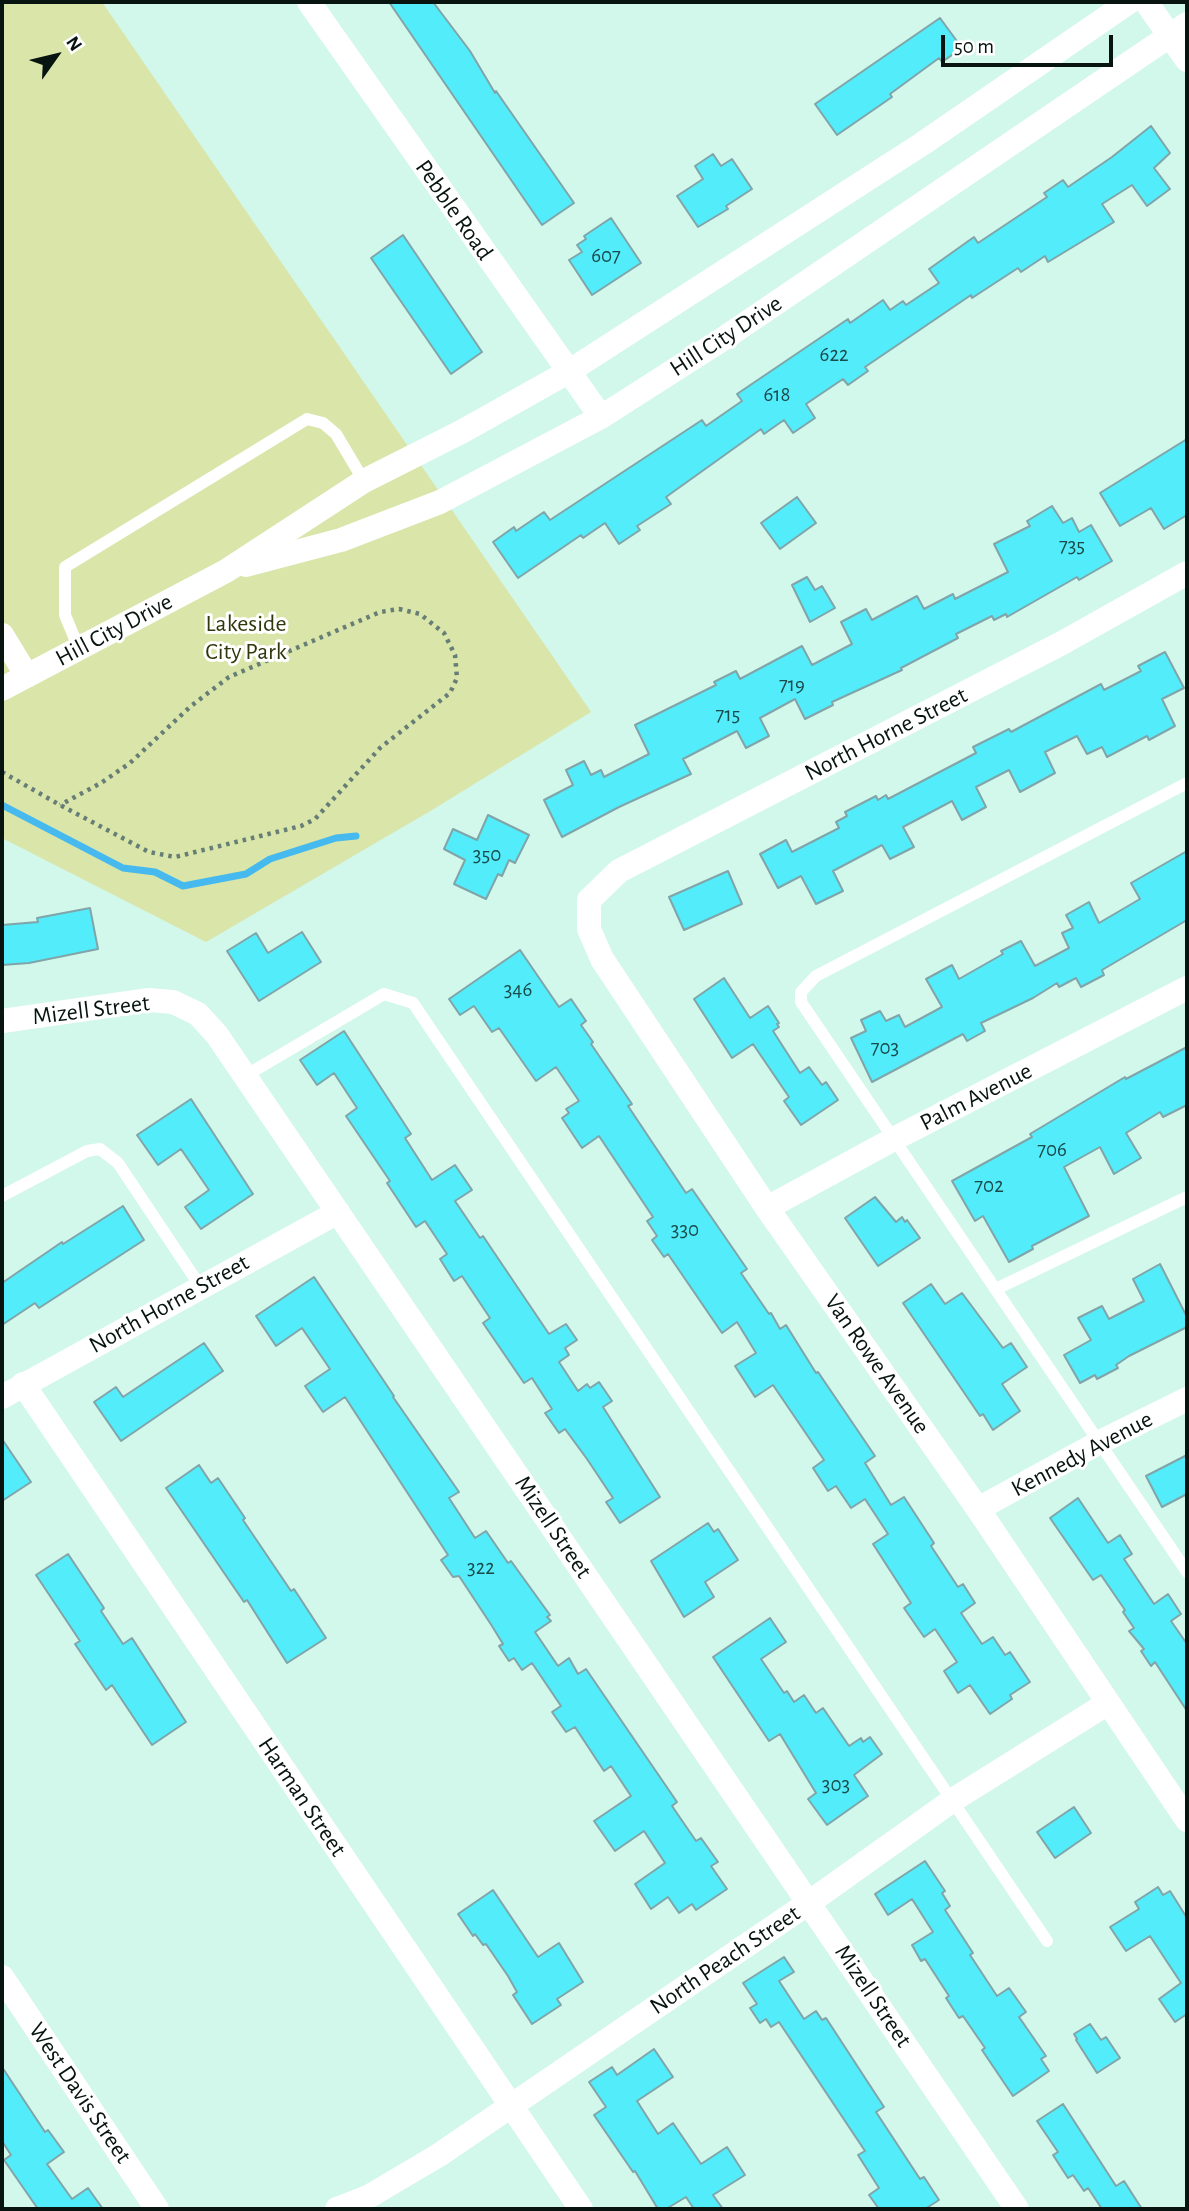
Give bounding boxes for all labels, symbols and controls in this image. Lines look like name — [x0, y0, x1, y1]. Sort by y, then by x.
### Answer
north arrow — [21, 21, 91, 91]
scale bar — [944, 21, 1116, 65]
text: N — [62, 33, 85, 55]
text: 50 m — [954, 36, 994, 57]
street label: Pebble Road — [409, 154, 499, 266]
house number: 607 — [591, 243, 621, 269]
street label: Hill City Drive — [664, 289, 788, 383]
house number: 622 — [820, 342, 848, 368]
house number: 618 — [763, 382, 791, 408]
house number: 735 — [1059, 533, 1085, 559]
street label: Hill City Drive — [51, 587, 177, 673]
park label: Lakeside City Park — [205, 610, 287, 666]
house number: 719 — [779, 672, 805, 698]
street label: North Horne Street — [800, 681, 972, 787]
house number: 715 — [716, 702, 740, 728]
house number: 350 — [473, 842, 501, 868]
house number: 346 — [504, 977, 532, 1003]
street label: Mizell Street — [31, 989, 151, 1031]
house number: 703 — [871, 1035, 899, 1061]
street label: Palm Avenue — [915, 1056, 1037, 1138]
house number: 706 — [1037, 1137, 1067, 1163]
house number: 702 — [974, 1173, 1004, 1199]
house number: 330 — [671, 1217, 699, 1243]
street label: North Horne Street — [84, 1248, 254, 1360]
street label: Van Rowe Avenue — [818, 1289, 936, 1439]
street label: Kennedy Avenue — [1006, 1405, 1158, 1503]
street label: Mizell Street — [508, 1470, 598, 1584]
house number: 322 — [467, 1555, 495, 1581]
street label: Harman Street — [252, 1732, 352, 1862]
house number: 303 — [822, 1772, 850, 1798]
street label: North Peach Street — [644, 1899, 806, 2021]
street label: Mizell Street — [828, 1939, 918, 2053]
street label: West Davis Street — [22, 2017, 138, 2169]

